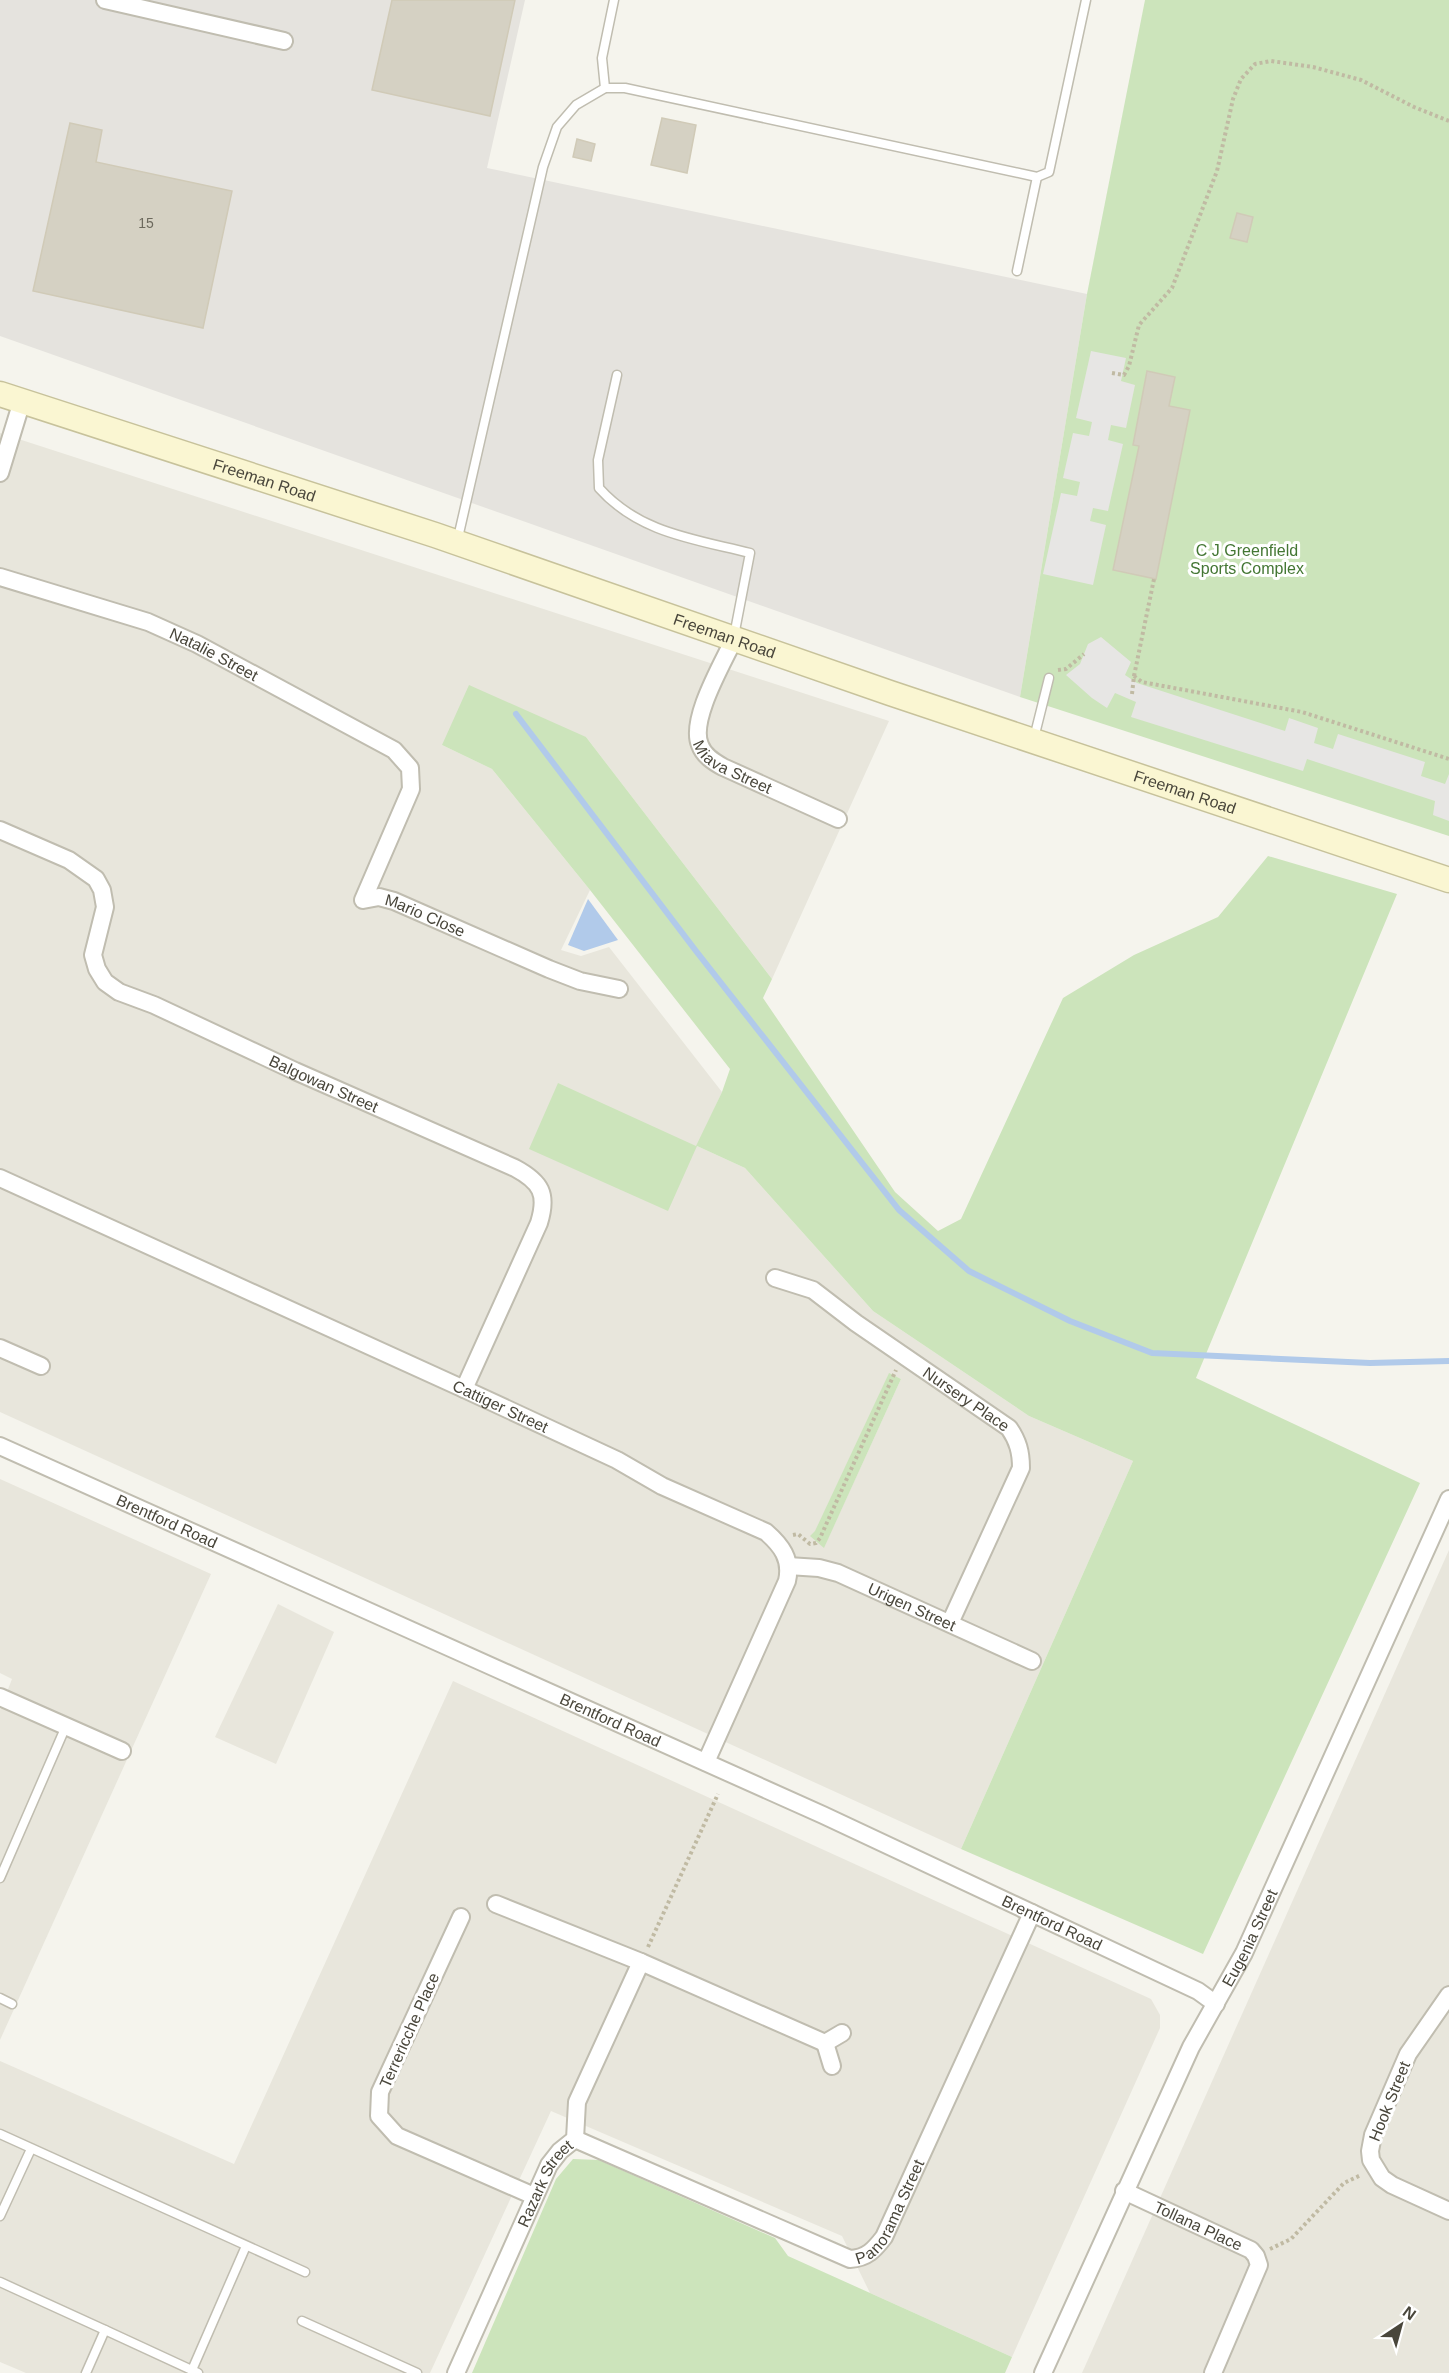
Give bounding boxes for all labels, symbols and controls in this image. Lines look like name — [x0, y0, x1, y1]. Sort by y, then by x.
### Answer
house number: 15 — [138, 215, 154, 231]
street label: Freeman Road — [211, 456, 318, 505]
park label: C J Greenfield Sports Complex — [1190, 542, 1304, 577]
street label: Freeman Road — [671, 611, 778, 662]
street label: Natalie Street — [167, 625, 261, 684]
street label: Miava Street — [690, 738, 775, 797]
street label: Freeman Road — [1132, 767, 1238, 817]
street label: Mario Close — [383, 891, 468, 940]
street label: Balgowan Street — [266, 1052, 381, 1116]
street label: Nursery Place — [920, 1364, 1012, 1435]
street label: Cattiger Street — [450, 1377, 551, 1436]
street label: Brentford Road — [114, 1491, 220, 1551]
street label: Urigen Street — [865, 1580, 959, 1634]
street label: Brentford Road — [557, 1690, 663, 1750]
street label: Eugenia Street — [1219, 1886, 1281, 1990]
street label: Brentford Road — [999, 1892, 1105, 1954]
street label: Terrericche Place — [377, 1970, 442, 2090]
street label: Hook Street — [1366, 2058, 1413, 2144]
street label: Razark Street — [514, 2136, 576, 2230]
street label: Panorama Street — [853, 2156, 927, 2267]
street label: Tollana Place — [1151, 2198, 1245, 2254]
north arrow — [1371, 2295, 1431, 2355]
text: N — [1400, 2303, 1419, 2324]

